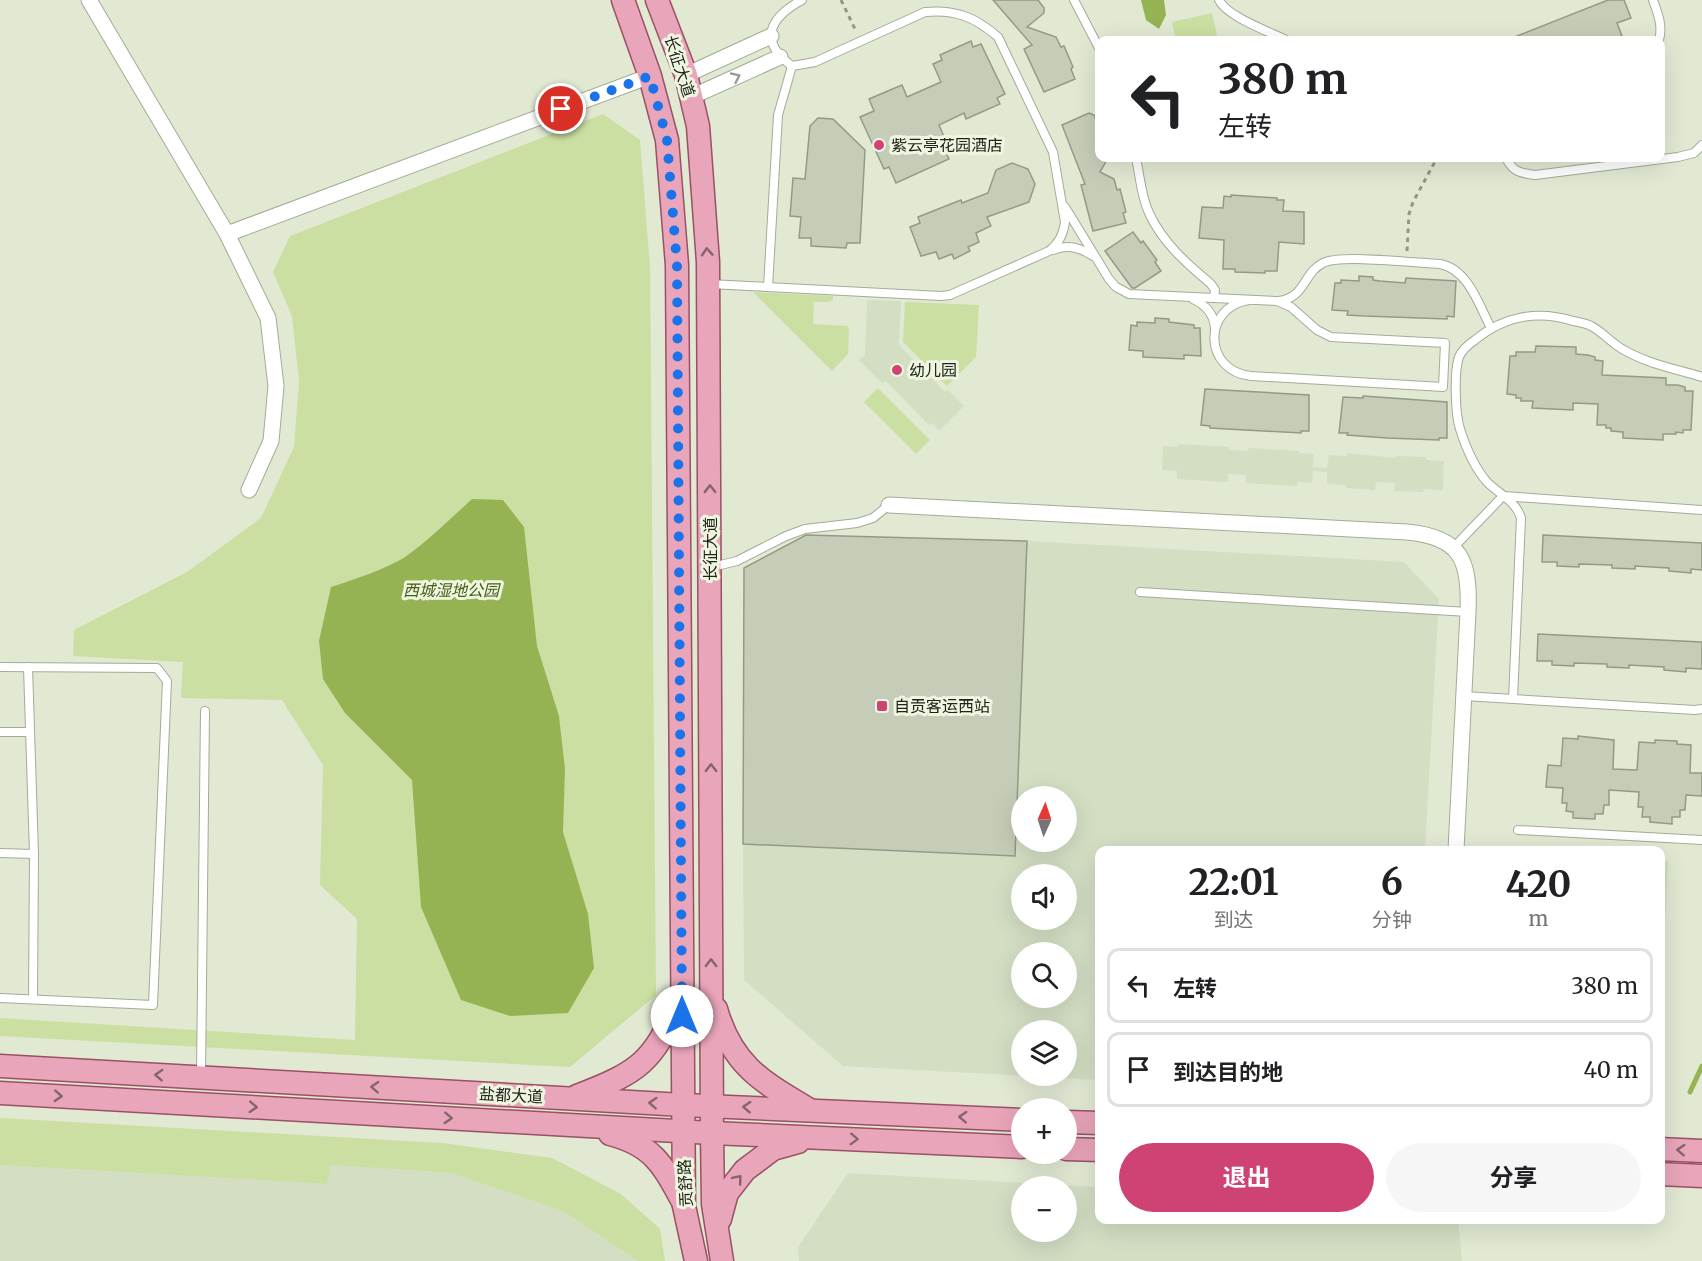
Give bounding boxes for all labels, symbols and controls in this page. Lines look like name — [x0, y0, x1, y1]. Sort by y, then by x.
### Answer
street label: 长征大道 — [661, 32, 699, 100]
text: 380 m — [1218, 53, 1347, 105]
icon: left — [1119, 60, 1197, 138]
one-way arrow — [729, 72, 740, 84]
pin — [535, 83, 586, 134]
icon: arrive — [544, 92, 577, 125]
text: 左转 — [1218, 109, 1272, 143]
place label: 紫云亭花园酒店 — [891, 135, 1003, 155]
marker: 紫云亭花园酒店 — [872, 138, 886, 152]
one-way arrow — [701, 248, 714, 257]
place label: 幼儿园 — [909, 360, 957, 380]
marker: 幼儿园 — [890, 363, 904, 377]
one-way arrow — [704, 485, 716, 494]
street label: 长征大道 — [700, 517, 720, 581]
park label: 西城湿地公园 — [403, 580, 501, 600]
place label: 自贡客运西站 — [894, 696, 990, 716]
marker: 自贡客运西站 — [875, 699, 889, 713]
one-way arrow — [705, 764, 717, 773]
north arrow — [1011, 786, 1077, 852]
map controls — [1011, 786, 1077, 1242]
text: 22:01 — [1189, 860, 1278, 905]
text: 6 — [1381, 860, 1403, 905]
text: 420 — [1505, 862, 1571, 907]
button: sound — [1011, 864, 1077, 930]
text: m — [1528, 906, 1548, 931]
text: 到达 — [1213, 907, 1253, 932]
text: 分钟 — [1372, 907, 1412, 932]
button: search — [1011, 942, 1077, 1008]
one-way arrow — [705, 959, 717, 968]
icon: left — [1122, 969, 1155, 1002]
text: 380 m — [1571, 972, 1638, 1000]
text: 左转 — [1173, 974, 1217, 1002]
position arrow — [650, 984, 714, 1048]
button: layers — [1011, 1020, 1077, 1086]
icon: arrive — [1122, 1053, 1155, 1086]
text: 40 m — [1583, 1056, 1638, 1084]
text: 到达目的地 — [1173, 1058, 1283, 1086]
one-way arrow — [154, 1069, 163, 1082]
one-way arrow — [370, 1081, 379, 1094]
street label: 盐都大道 — [479, 1083, 543, 1107]
one-way arrow — [54, 1090, 63, 1103]
one-way arrow — [649, 1097, 658, 1110]
button: + — [1011, 1098, 1077, 1164]
one-way arrow — [249, 1100, 258, 1113]
one-way arrow — [743, 1101, 752, 1114]
one-way arrow — [959, 1110, 968, 1123]
one-way arrow — [443, 1111, 452, 1124]
one-way arrow — [849, 1133, 858, 1146]
button: 退出 — [1119, 1143, 1374, 1212]
button: 分享 — [1386, 1143, 1641, 1212]
one-way arrow — [1677, 1143, 1686, 1156]
street label: 贡舒路 — [674, 1159, 696, 1207]
one-way arrow — [731, 1175, 742, 1186]
button: − — [1011, 1176, 1077, 1242]

